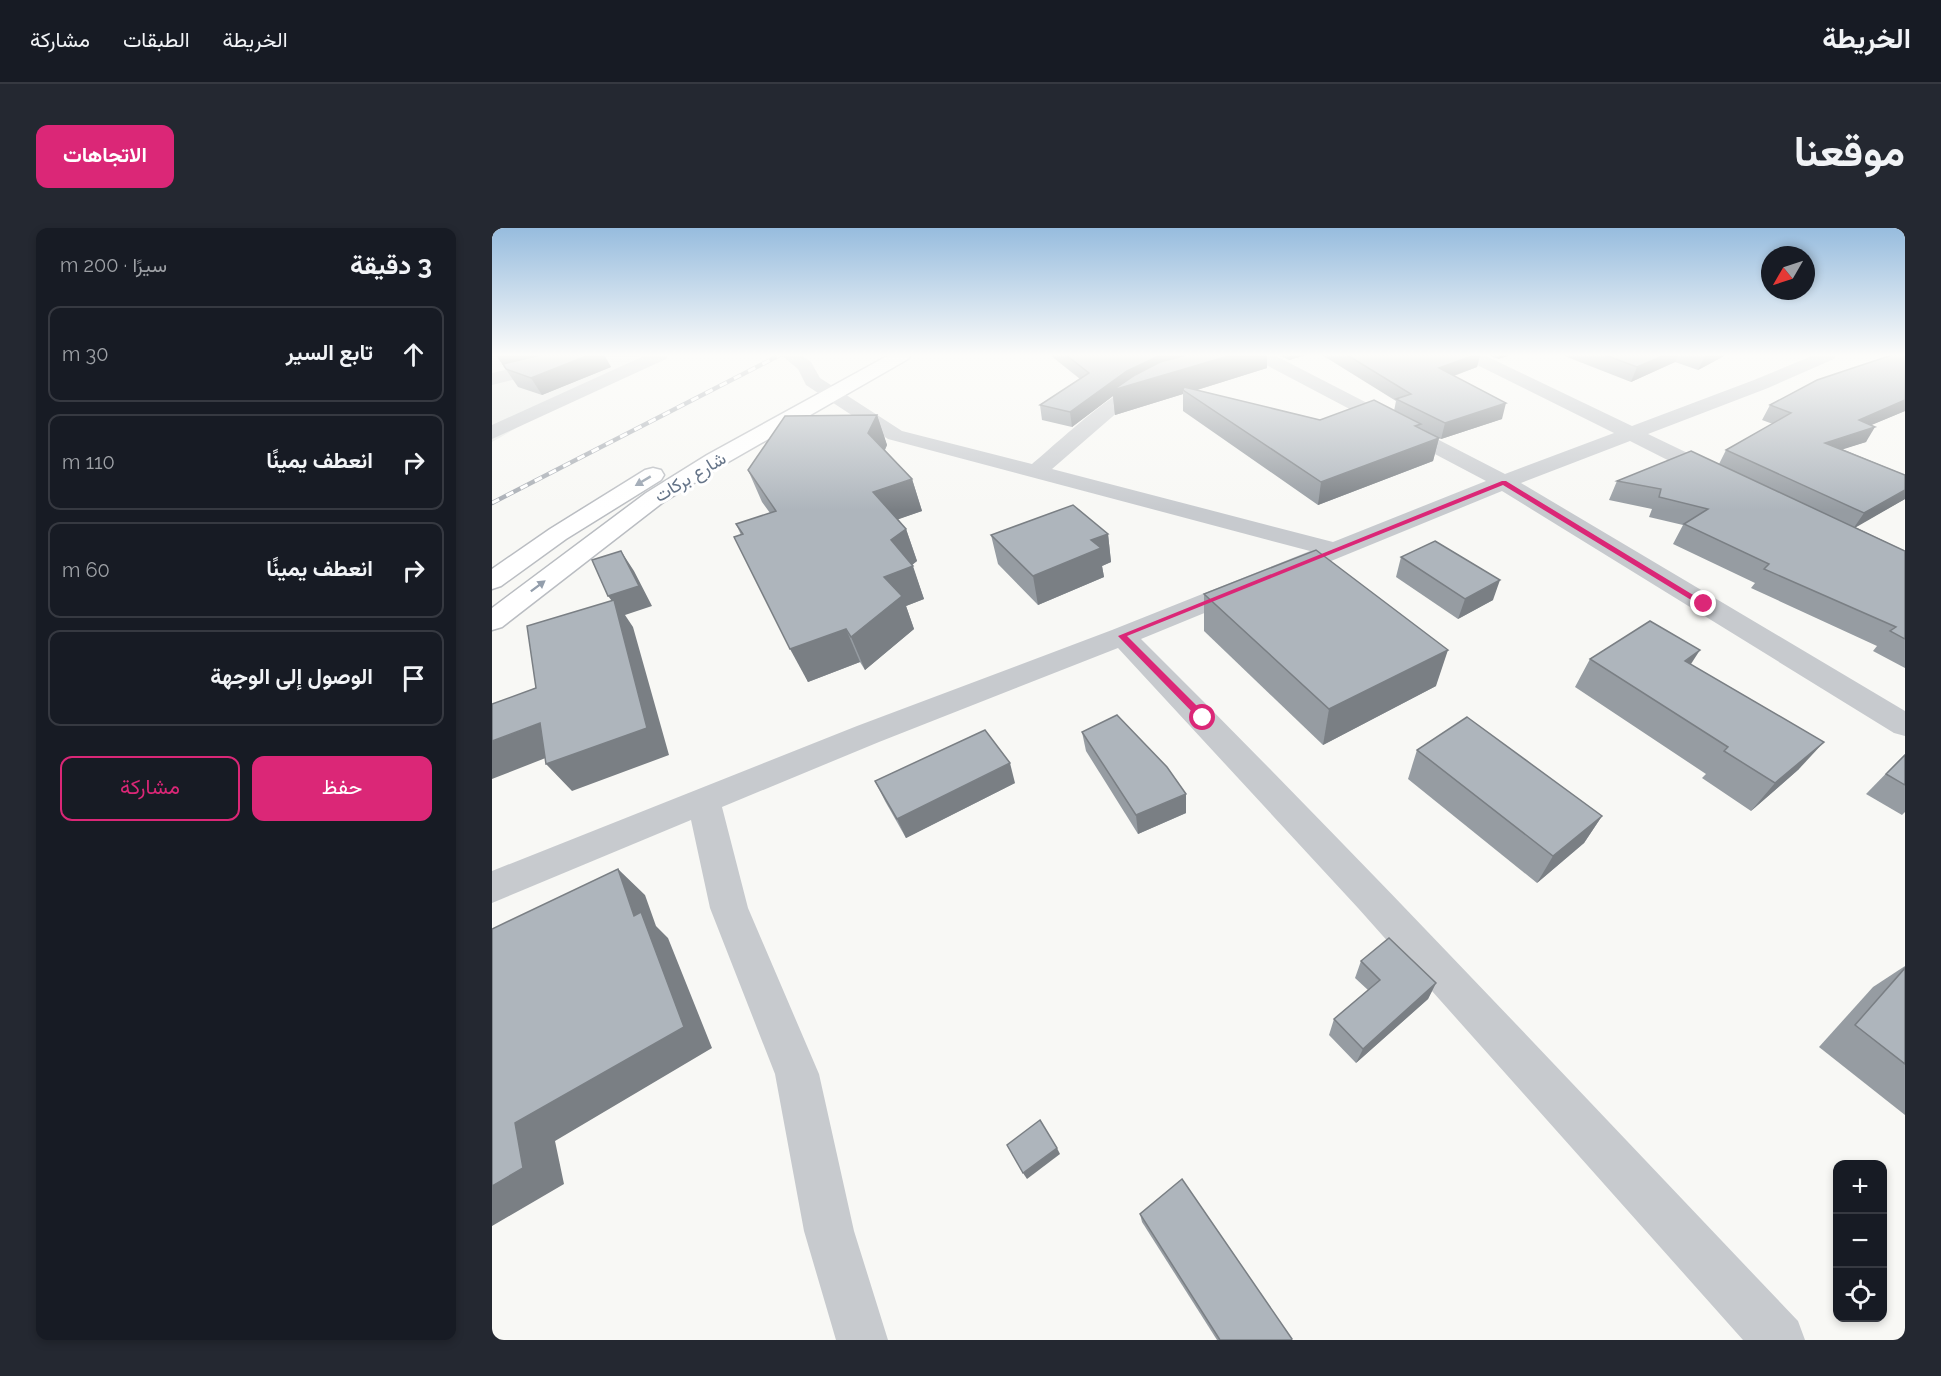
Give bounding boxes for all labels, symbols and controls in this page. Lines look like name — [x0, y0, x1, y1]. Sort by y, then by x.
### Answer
text: الخريطة — [1822, 22, 1911, 55]
text: مشاركة — [30, 27, 90, 52]
text: الطبقات — [123, 27, 190, 52]
text: الخريطة — [223, 27, 288, 52]
button: الاتجاهات — [36, 125, 174, 188]
text: موقعنا — [1794, 127, 1905, 176]
north arrow — [1761, 246, 1815, 300]
text: 3 دقيقة — [350, 250, 432, 280]
text: سيرًا · 200 m — [60, 253, 167, 277]
icon: ahead — [397, 338, 430, 371]
text: تابع السير — [286, 339, 373, 365]
text: 30 m — [62, 342, 108, 366]
icon: right — [397, 446, 430, 479]
text: انعطف يمينًا — [266, 447, 373, 473]
street label: شارع بركات — [650, 447, 730, 508]
text: 110 m — [62, 450, 115, 474]
one-way arrow — [634, 476, 651, 486]
icon: right — [397, 554, 430, 587]
text: انعطف يمينًا — [266, 555, 373, 581]
text: 60 m — [62, 558, 110, 582]
one-way arrow — [531, 580, 546, 592]
route end — [1690, 590, 1716, 616]
icon: arrive — [397, 662, 430, 695]
text: الوصول إلى الوجهة — [210, 663, 373, 689]
route start — [1189, 704, 1215, 730]
button: مشاركة — [60, 756, 240, 821]
button: حفظ — [252, 756, 432, 821]
map controls — [1833, 1160, 1887, 1322]
button: + — [1833, 1160, 1887, 1214]
button: − — [1833, 1214, 1887, 1268]
button: locate — [1833, 1268, 1887, 1322]

